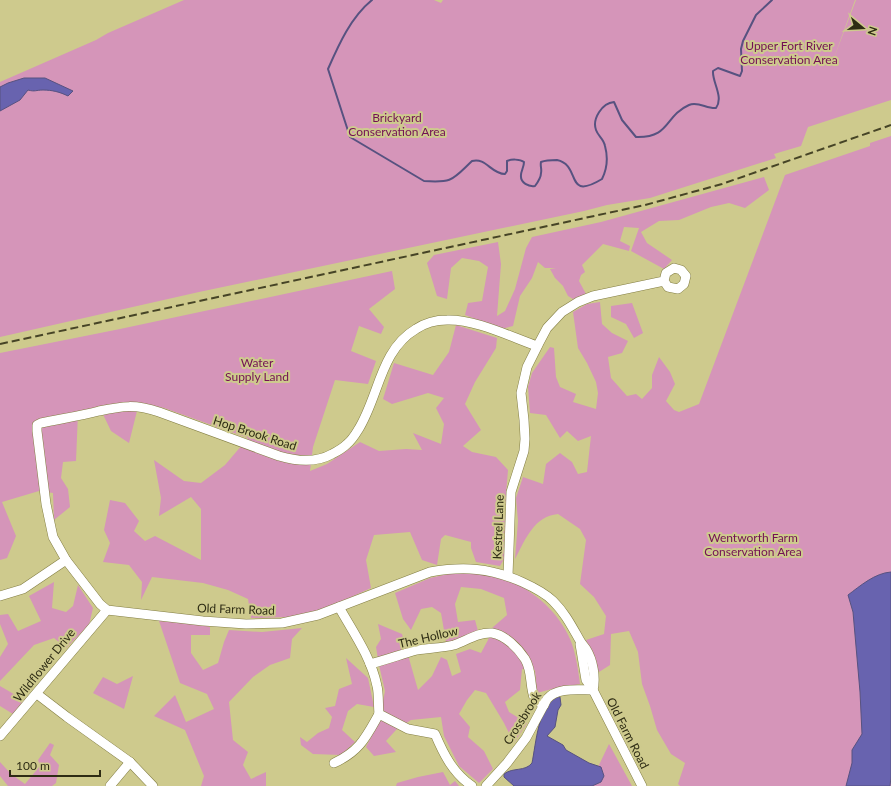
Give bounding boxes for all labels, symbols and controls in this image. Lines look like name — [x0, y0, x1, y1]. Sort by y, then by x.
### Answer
north arrow — [843, 8, 883, 48]
text: N — [865, 25, 880, 37]
park label: Upper Fort River Conservation Area — [740, 38, 838, 67]
park label: Brickyard Conservation Area — [348, 110, 446, 139]
park label: Water Supply Land — [225, 355, 289, 384]
street label: Hop Brook Road — [211, 412, 299, 454]
street label: Kestrel Lane — [489, 494, 507, 560]
park label: Wentworth Farm Conservation Area — [704, 530, 802, 559]
street label: Old Farm Road — [197, 600, 275, 618]
street label: The Hollow — [397, 623, 460, 651]
street label: Wildflower Drive — [10, 625, 78, 705]
street label: Crossbrook — [500, 688, 545, 747]
street label: Old Farm Road — [604, 695, 652, 771]
scale bar — [10, 752, 100, 778]
text: 100 m — [16, 758, 50, 773]

